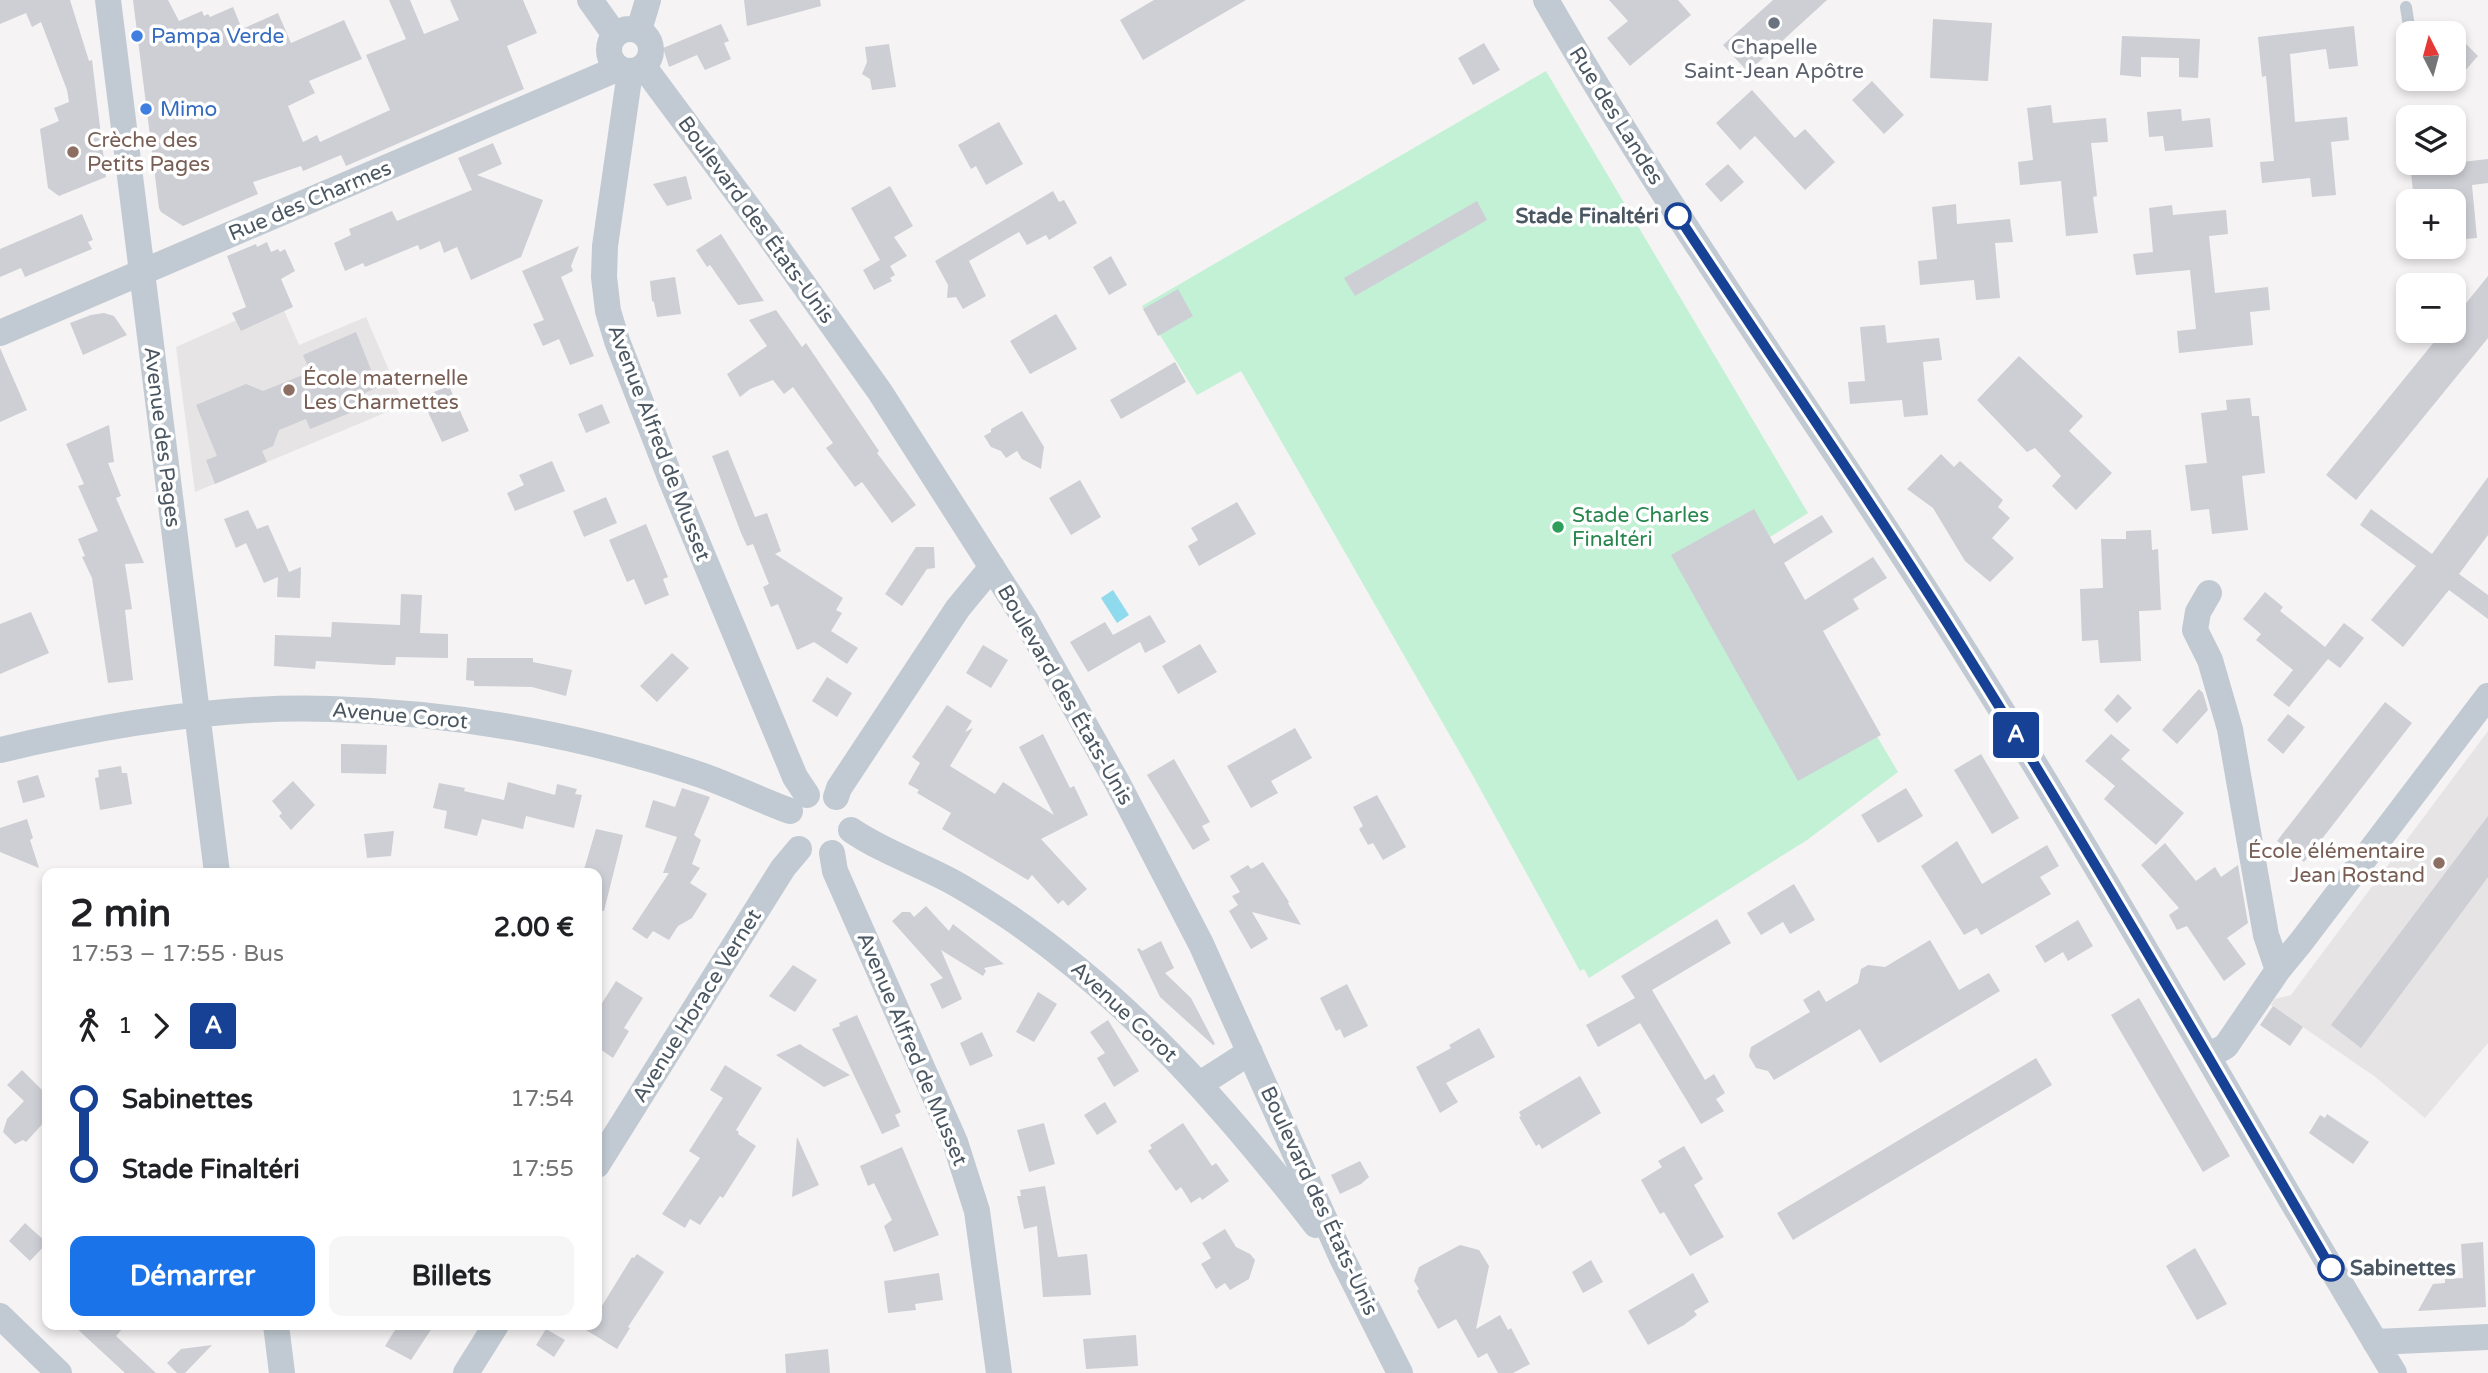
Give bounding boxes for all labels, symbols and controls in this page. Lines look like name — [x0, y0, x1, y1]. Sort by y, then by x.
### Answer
marker: Chapelle Saint-Jean Apôtre — [1766, 15, 1782, 31]
north arrow — [2396, 21, 2466, 91]
map controls — [2396, 21, 2466, 343]
place label: Pampa Verde — [151, 24, 284, 49]
marker: Pampa Verde — [129, 28, 145, 44]
place label: Chapelle Saint-Jean Apôtre — [1684, 35, 1864, 84]
street label: Rue des Landes — [1564, 43, 1668, 189]
place label: Mimo — [160, 97, 217, 122]
marker: Mimo — [138, 101, 154, 117]
button: layers — [2396, 105, 2466, 175]
street label: Boulevard des États-Unis — [672, 112, 840, 328]
place label: Crèche des Petits Pages — [87, 128, 210, 177]
marker: Crèche des Petits Pages — [65, 144, 81, 160]
street label: Rue des Charmes — [225, 155, 395, 247]
button: + — [2396, 189, 2466, 259]
marker: Stade Finaltéri — [1665, 203, 1691, 229]
place label: Stade Finaltéri — [1515, 204, 1659, 229]
button: − — [2396, 273, 2466, 343]
street label: Avenue Alfred de Musset — [602, 321, 716, 565]
street label: Avenue des Pages — [139, 345, 185, 529]
place label: École maternelle Les Charmettes — [303, 366, 468, 415]
marker: École maternelle Les Charmettes — [281, 382, 297, 398]
place label: Stade Charles Finaltéri — [1572, 503, 1709, 552]
marker: Stade Charles Finaltéri — [1550, 519, 1566, 535]
street label: Boulevard des États-Unis — [992, 581, 1138, 809]
street label: Avenue Corot — [331, 698, 469, 734]
line badge: A — [1993, 712, 2039, 758]
text: A — [2007, 720, 2025, 749]
place label: École élémentaire Jean Rostand — [2248, 839, 2425, 888]
marker: École élémentaire Jean Rostand — [2431, 855, 2447, 871]
text: 2 min — [70, 891, 171, 937]
street label: Avenue Horace Vernet — [627, 905, 767, 1107]
text: 2.00 € — [494, 912, 574, 943]
street label: Avenue Alfred de Musset — [851, 928, 973, 1170]
text: 17:53 – 17:55 · Bus — [70, 940, 284, 968]
street label: Avenue Corot — [1066, 956, 1182, 1068]
icon: walk — [70, 1007, 108, 1045]
icon: forward — [142, 1007, 180, 1045]
text: A — [204, 1011, 222, 1040]
text: 1 — [118, 1012, 132, 1040]
street label: Boulevard des États-Unis — [1255, 1082, 1383, 1320]
text: Sabinettes — [122, 1084, 253, 1115]
text: 17:54 — [510, 1085, 574, 1113]
text: Stade Finaltéri — [122, 1154, 300, 1185]
text: 17:55 — [510, 1155, 574, 1183]
button: Démarrer — [70, 1236, 315, 1316]
button: Billets — [329, 1236, 574, 1316]
marker: Sabinettes — [2318, 1255, 2344, 1281]
place label: Sabinettes — [2350, 1256, 2456, 1281]

